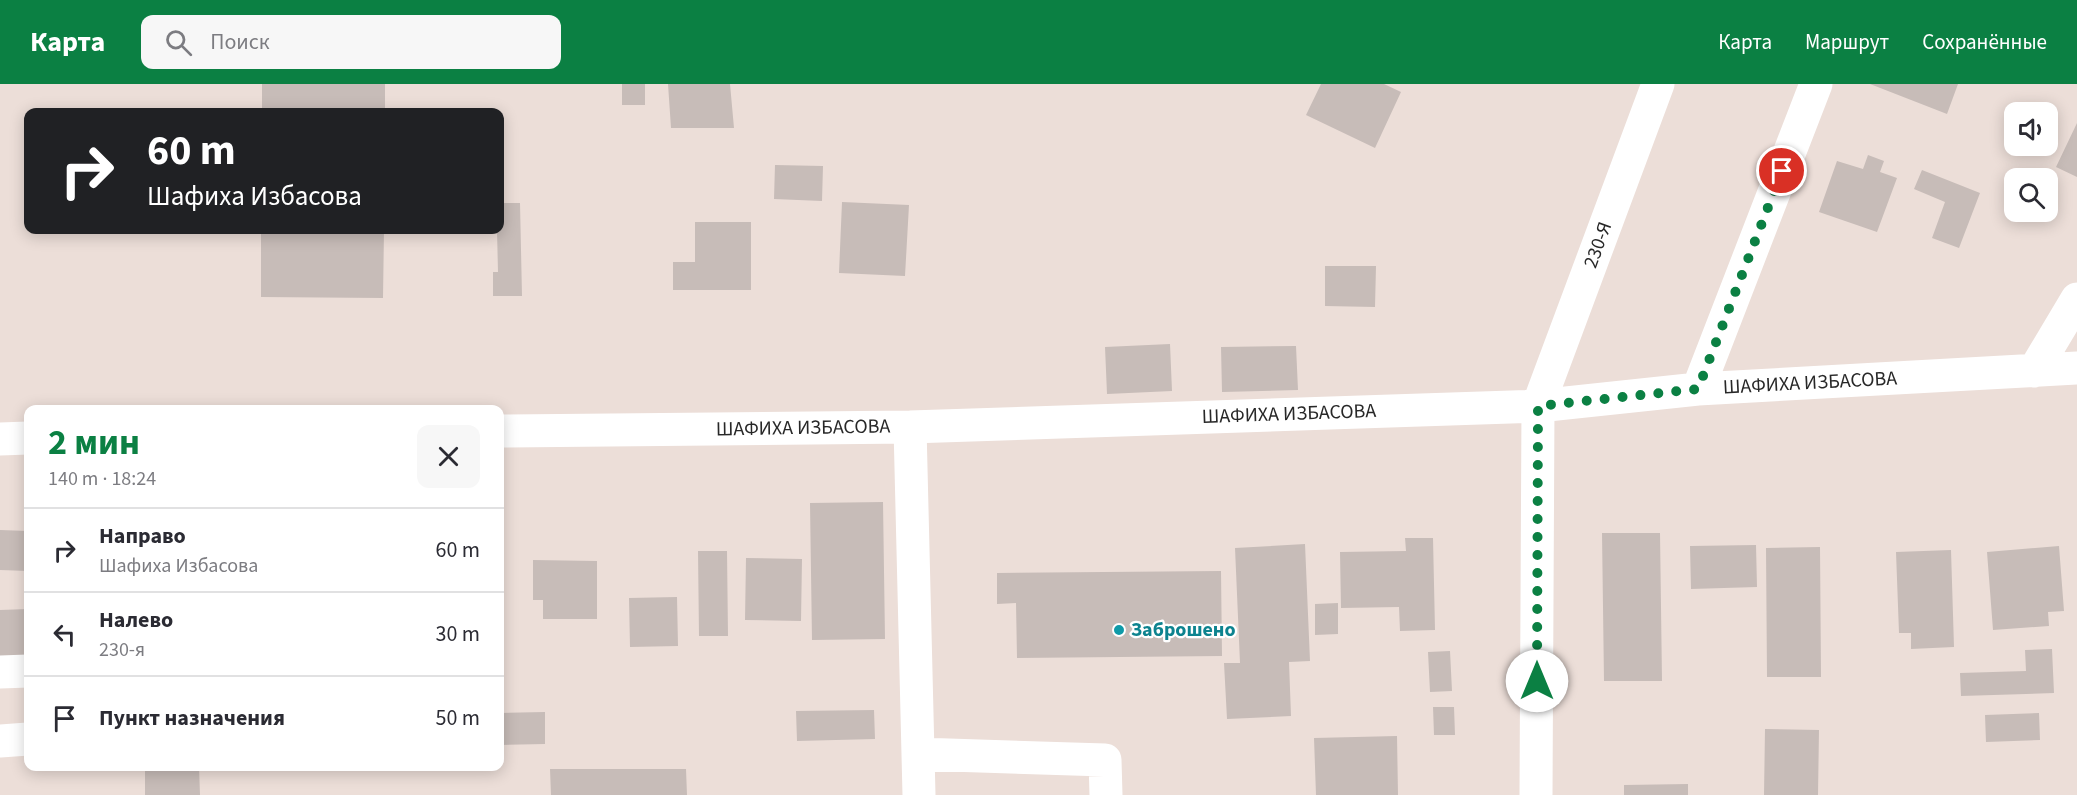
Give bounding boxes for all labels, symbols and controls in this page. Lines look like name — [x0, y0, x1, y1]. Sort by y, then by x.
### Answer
search box — [141, 15, 561, 69]
text: Карта — [30, 22, 105, 62]
icon: search — [162, 26, 195, 59]
text: Поиск — [210, 26, 270, 58]
text: Карта — [1718, 27, 1772, 57]
text: Маршрут — [1805, 27, 1889, 57]
text: Сохранённые — [1922, 27, 2047, 57]
map controls — [2004, 102, 2058, 222]
button: sound — [2004, 102, 2058, 156]
text: 60 m — [147, 121, 236, 181]
icon: right — [48, 132, 126, 210]
pin — [1756, 145, 1807, 196]
icon: arrive — [1765, 154, 1798, 187]
button: search — [2004, 168, 2058, 222]
text: Шафиха Избасова — [147, 177, 362, 216]
street label: 230-Я — [1577, 218, 1619, 272]
street label: ШАФИХА ИЗБАСОВА — [1722, 364, 1898, 402]
street label: ШАФИХА ИЗБАСОВА — [1201, 397, 1377, 431]
street label: ШАФИХА ИЗБАСОВА — [716, 412, 891, 444]
text: 2 мин — [48, 417, 140, 468]
button: close — [417, 425, 480, 488]
text: 140 m · 18:24 — [48, 465, 156, 493]
text: Направо — [99, 520, 186, 552]
icon: right — [48, 534, 81, 567]
text: 60 m — [435, 534, 480, 566]
text: Шафиха Избасова — [99, 552, 258, 580]
text: Налево — [99, 604, 173, 636]
place label: Заброшено — [1131, 616, 1236, 644]
icon: left — [48, 618, 81, 651]
text: 30 m — [435, 618, 480, 650]
marker: Заброшено — [1112, 623, 1126, 637]
text: 230-я — [99, 636, 145, 664]
position arrow — [1505, 649, 1569, 713]
icon: arrive — [48, 702, 81, 735]
text: Пункт назначения — [99, 702, 285, 734]
text: 50 m — [435, 702, 480, 734]

